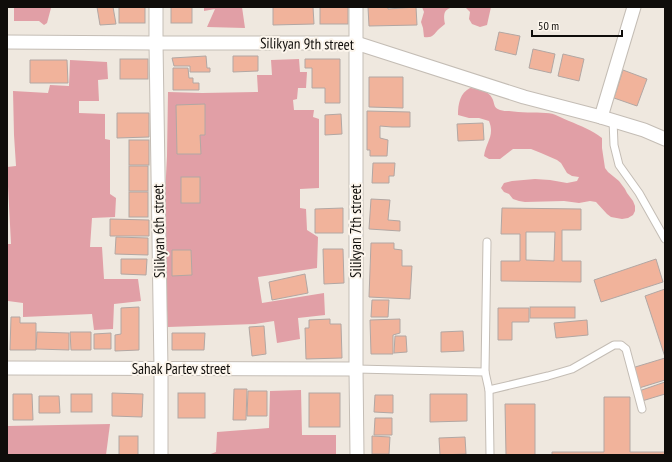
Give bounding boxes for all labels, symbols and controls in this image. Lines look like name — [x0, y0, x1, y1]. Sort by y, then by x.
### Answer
scale bar — [532, 12, 622, 38]
text: 50 m — [538, 18, 559, 33]
street label: Silikyan 9th street — [260, 33, 354, 54]
street label: Silikyan 6th street — [148, 184, 169, 278]
street label: Silikyan 7th street — [346, 184, 365, 278]
street label: Sahak Partev street — [132, 359, 230, 378]

